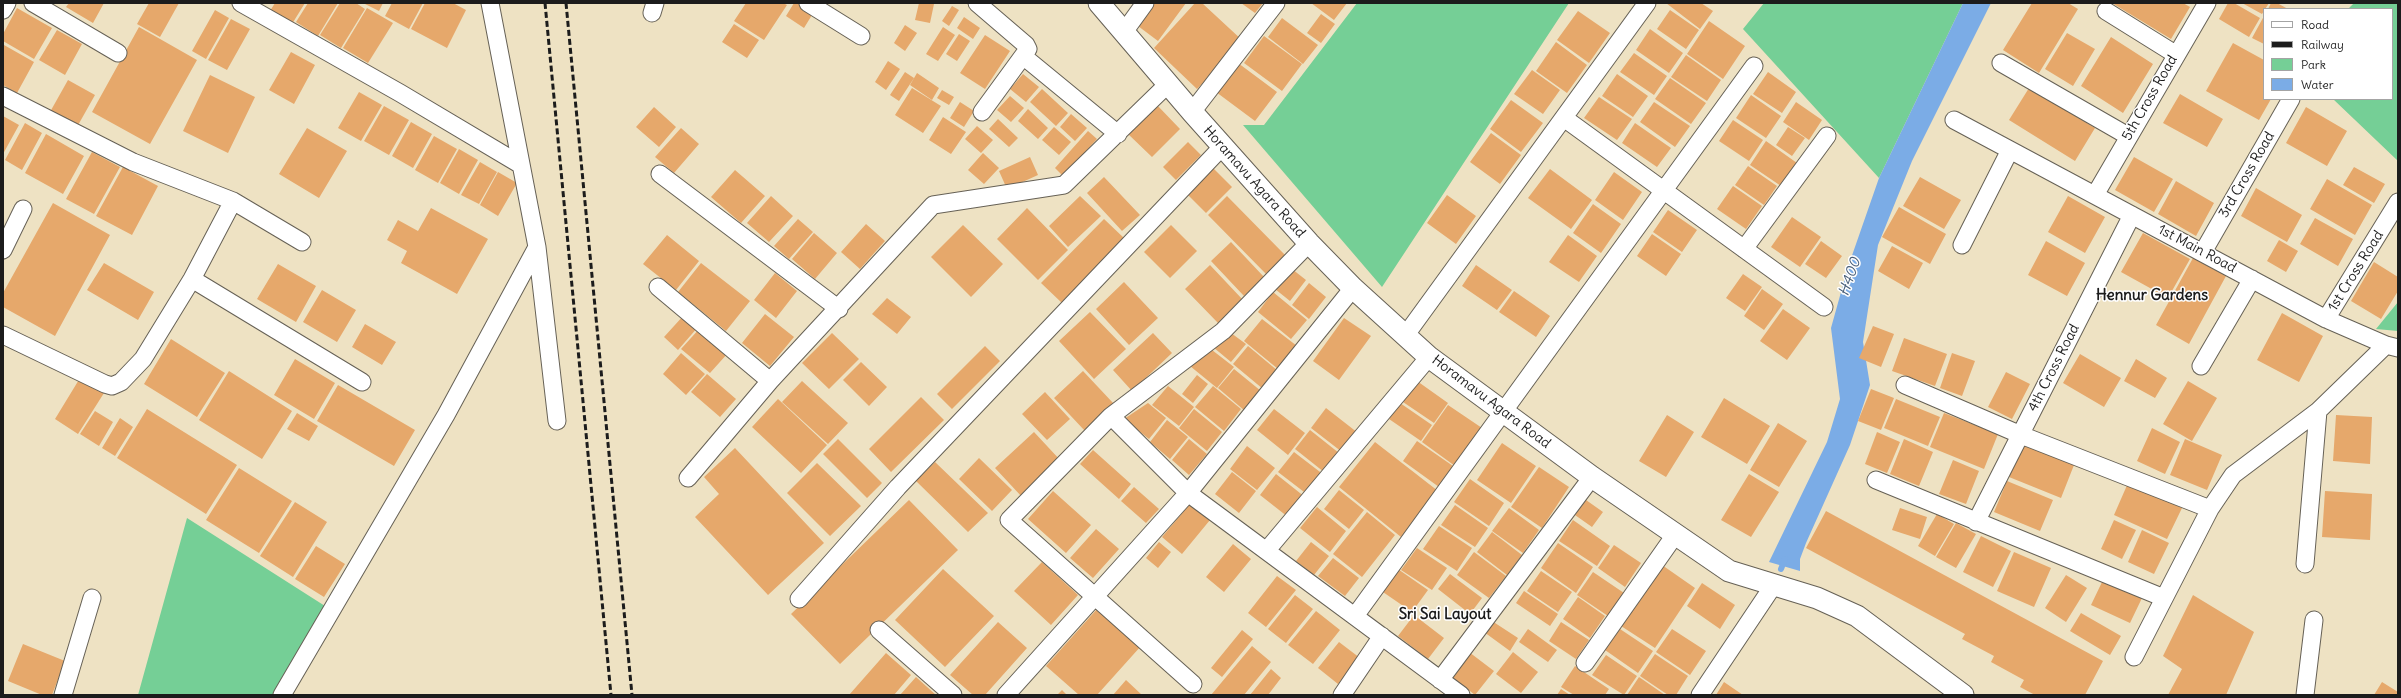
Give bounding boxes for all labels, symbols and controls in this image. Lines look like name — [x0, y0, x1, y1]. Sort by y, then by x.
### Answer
legend — [2263, 8, 2393, 100]
text: Road — [2301, 17, 2329, 32]
text: Railway — [2301, 37, 2344, 52]
street label: 5th Cross Road — [2119, 52, 2181, 144]
text: Park — [2301, 57, 2326, 72]
text: Water — [2301, 77, 2334, 92]
street label: Horamavu Agara Road — [1199, 123, 1309, 241]
street label: 3rd Cross Road — [2216, 129, 2278, 221]
street label: 1st Main Road — [2155, 221, 2239, 277]
street label: 1st Cross Road — [2325, 228, 2387, 314]
water label: H400 — [1835, 256, 1865, 298]
district label: Hennur Gardens — [2096, 287, 2208, 305]
street label: 4th Cross Road — [2025, 322, 2083, 414]
street label: Horamavu Agara Road — [1428, 352, 1554, 452]
district label: Sri Sai Layout — [1399, 606, 1491, 624]

